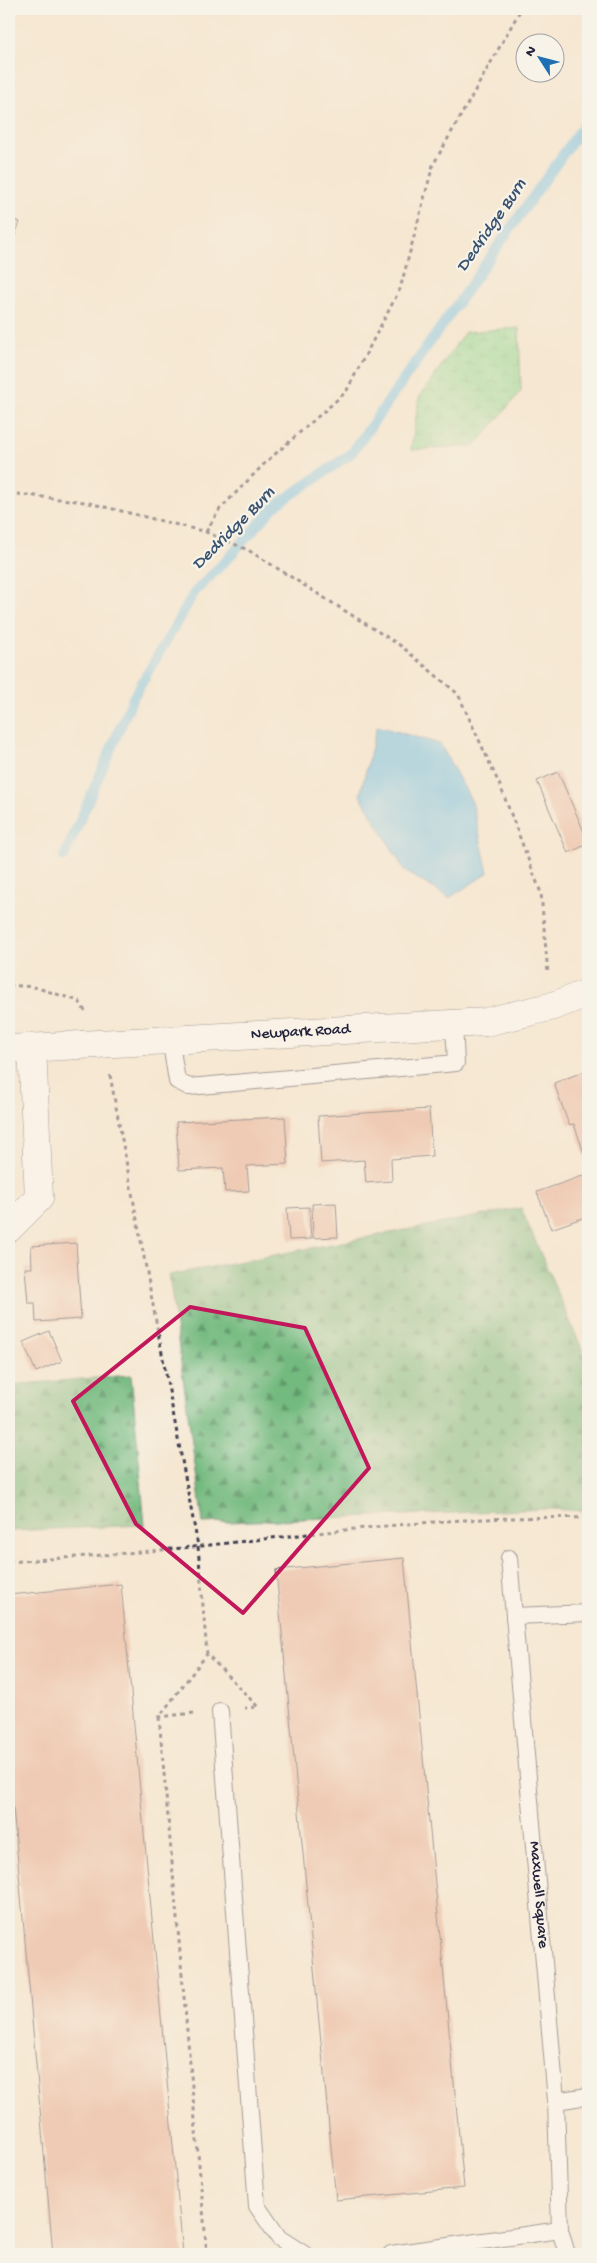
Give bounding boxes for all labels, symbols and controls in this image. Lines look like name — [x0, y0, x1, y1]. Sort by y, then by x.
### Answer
north arrow — [514, 32, 564, 82]
text: N — [522, 43, 541, 61]
water label: Dedridge Burn — [452, 175, 532, 277]
water label: Dedridge Burn — [188, 483, 280, 575]
street label: Newpark Road — [250, 1020, 352, 1045]
street label: Maxwell Square — [524, 1840, 552, 1950]

